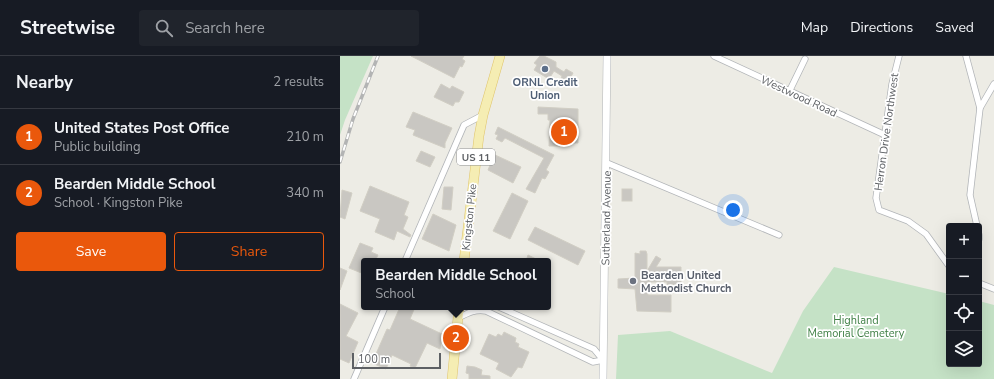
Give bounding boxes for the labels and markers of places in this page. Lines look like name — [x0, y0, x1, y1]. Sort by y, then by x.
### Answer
marker: ORNL Credit Union — [540, 64, 550, 74]
place label: ORNL Credit Union — [513, 75, 578, 103]
pin: 1 — [551, 117, 577, 147]
place label: Bearden United Methodist Church — [641, 268, 732, 296]
marker: Bearden United Methodist Church — [628, 276, 638, 286]
pin: 2 — [443, 323, 469, 353]

